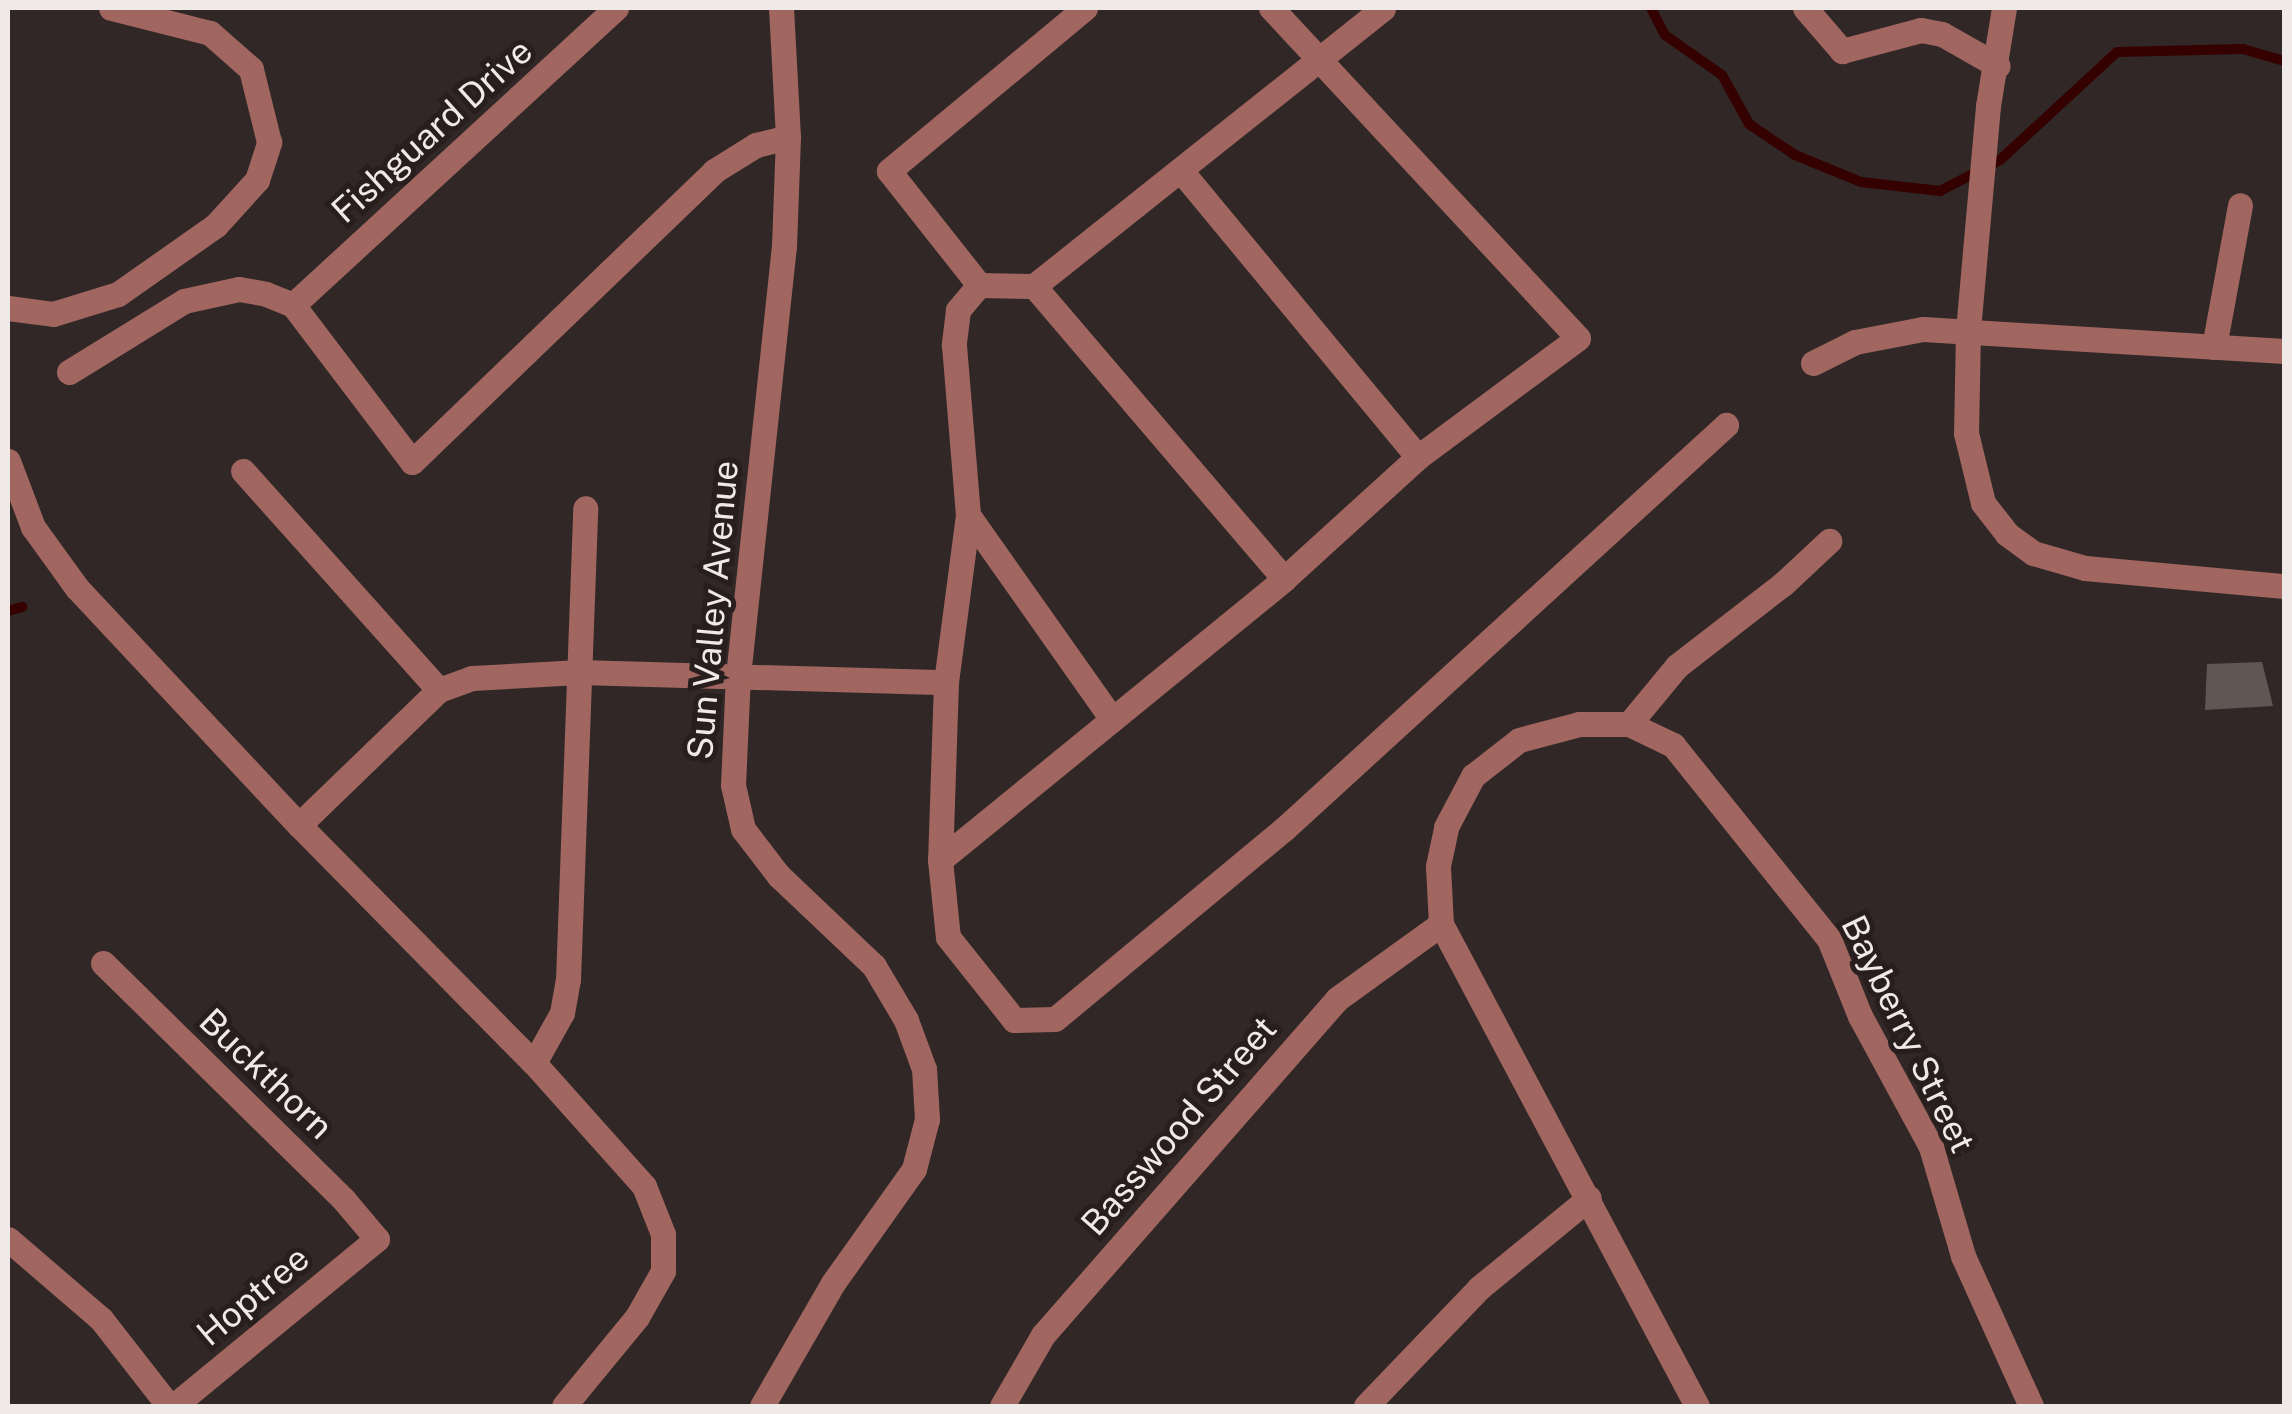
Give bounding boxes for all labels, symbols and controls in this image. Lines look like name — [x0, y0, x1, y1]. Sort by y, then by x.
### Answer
street label: Fishguard Drive — [323, 30, 541, 232]
street label: Sun Valley Avenue — [679, 458, 747, 762]
street label: Bayberry Street — [1832, 908, 1984, 1160]
street label: Buckthorn — [191, 1000, 341, 1148]
street label: Basswood Street — [1073, 1008, 1285, 1244]
street label: Hoptree — [189, 1237, 317, 1355]

